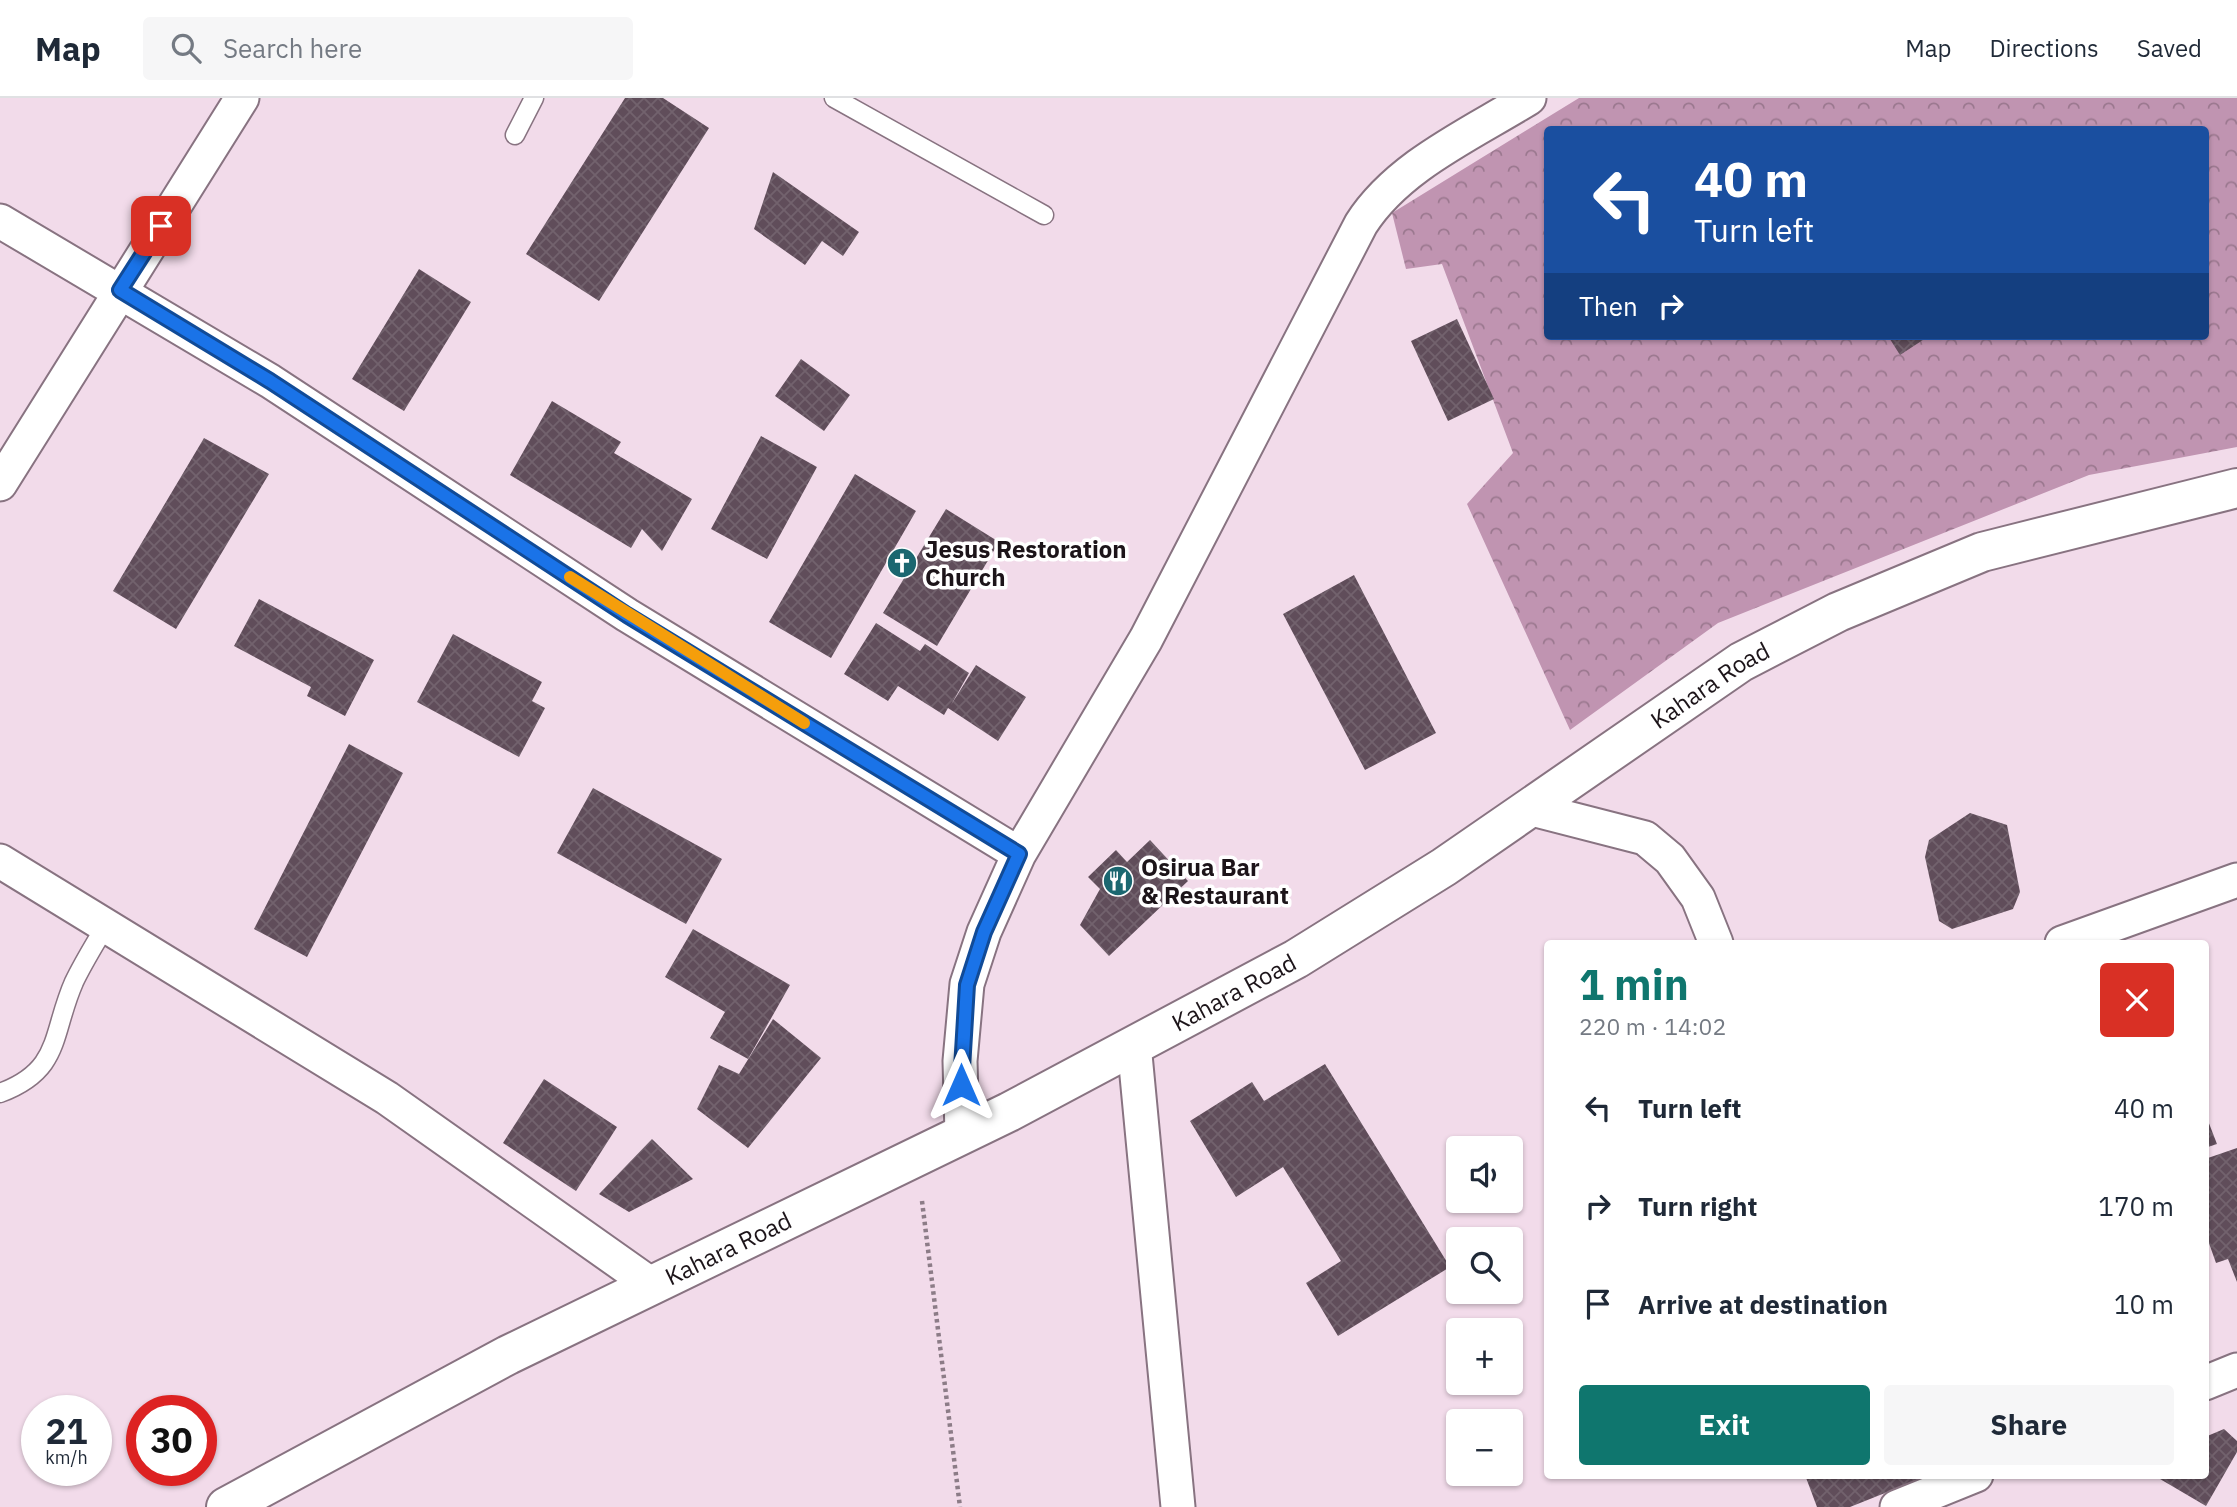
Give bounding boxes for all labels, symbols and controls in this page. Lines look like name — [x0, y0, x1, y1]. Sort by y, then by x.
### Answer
search box — [143, 17, 633, 80]
text: Map — [35, 27, 101, 70]
icon: search — [167, 29, 205, 67]
text: Search here — [223, 31, 362, 65]
text: Map — [1905, 32, 1951, 64]
text: Directions — [1989, 32, 2099, 64]
text: Saved — [2137, 32, 2202, 64]
text: 40 m — [1694, 147, 1808, 210]
icon: left — [1579, 154, 1670, 245]
pin — [131, 196, 191, 256]
icon: arrive — [142, 207, 180, 245]
text: Turn left — [1694, 209, 1814, 251]
icon: right — [1652, 287, 1690, 325]
text: Then — [1579, 289, 1638, 323]
place label: Jesus Restoration Church — [925, 533, 1127, 593]
church icon: Jesus Restoration Church — [885, 546, 919, 580]
street label: Kahara Road — [1644, 634, 1775, 736]
place label: Osirua Bar & Restaurant — [1141, 851, 1289, 911]
restaurant icon: Osirua Bar & Restaurant — [1101, 864, 1135, 898]
street label: Kahara Road — [1166, 946, 1302, 1038]
text: 1 min — [1579, 957, 1689, 1012]
button: close — [2100, 963, 2174, 1037]
text: 220 m · 14:02 — [1579, 1011, 1726, 1041]
position arrow — [924, 1048, 998, 1122]
icon: left — [1579, 1089, 1617, 1127]
text: Turn left — [1638, 1091, 1741, 1125]
text: 40 m — [2114, 1091, 2174, 1125]
map controls — [1446, 1136, 1523, 1486]
button: sound — [1446, 1136, 1523, 1213]
icon: right — [1579, 1187, 1617, 1225]
text: Turn right — [1638, 1189, 1757, 1223]
text: 170 m — [2098, 1189, 2174, 1223]
street label: Kahara Road — [660, 1204, 797, 1292]
button: search — [1446, 1227, 1523, 1304]
icon: arrive — [1579, 1285, 1617, 1323]
text: Arrive at destination — [1638, 1287, 1888, 1321]
text: 10 m — [2114, 1287, 2174, 1321]
button: + — [1446, 1318, 1523, 1395]
button: Exit — [1579, 1385, 1870, 1465]
button: Share — [1884, 1385, 2174, 1465]
speed limit sign: 30 — [126, 1395, 217, 1486]
text: 21 — [45, 1408, 88, 1454]
button: − — [1446, 1409, 1523, 1486]
text: km/h — [45, 1446, 88, 1469]

